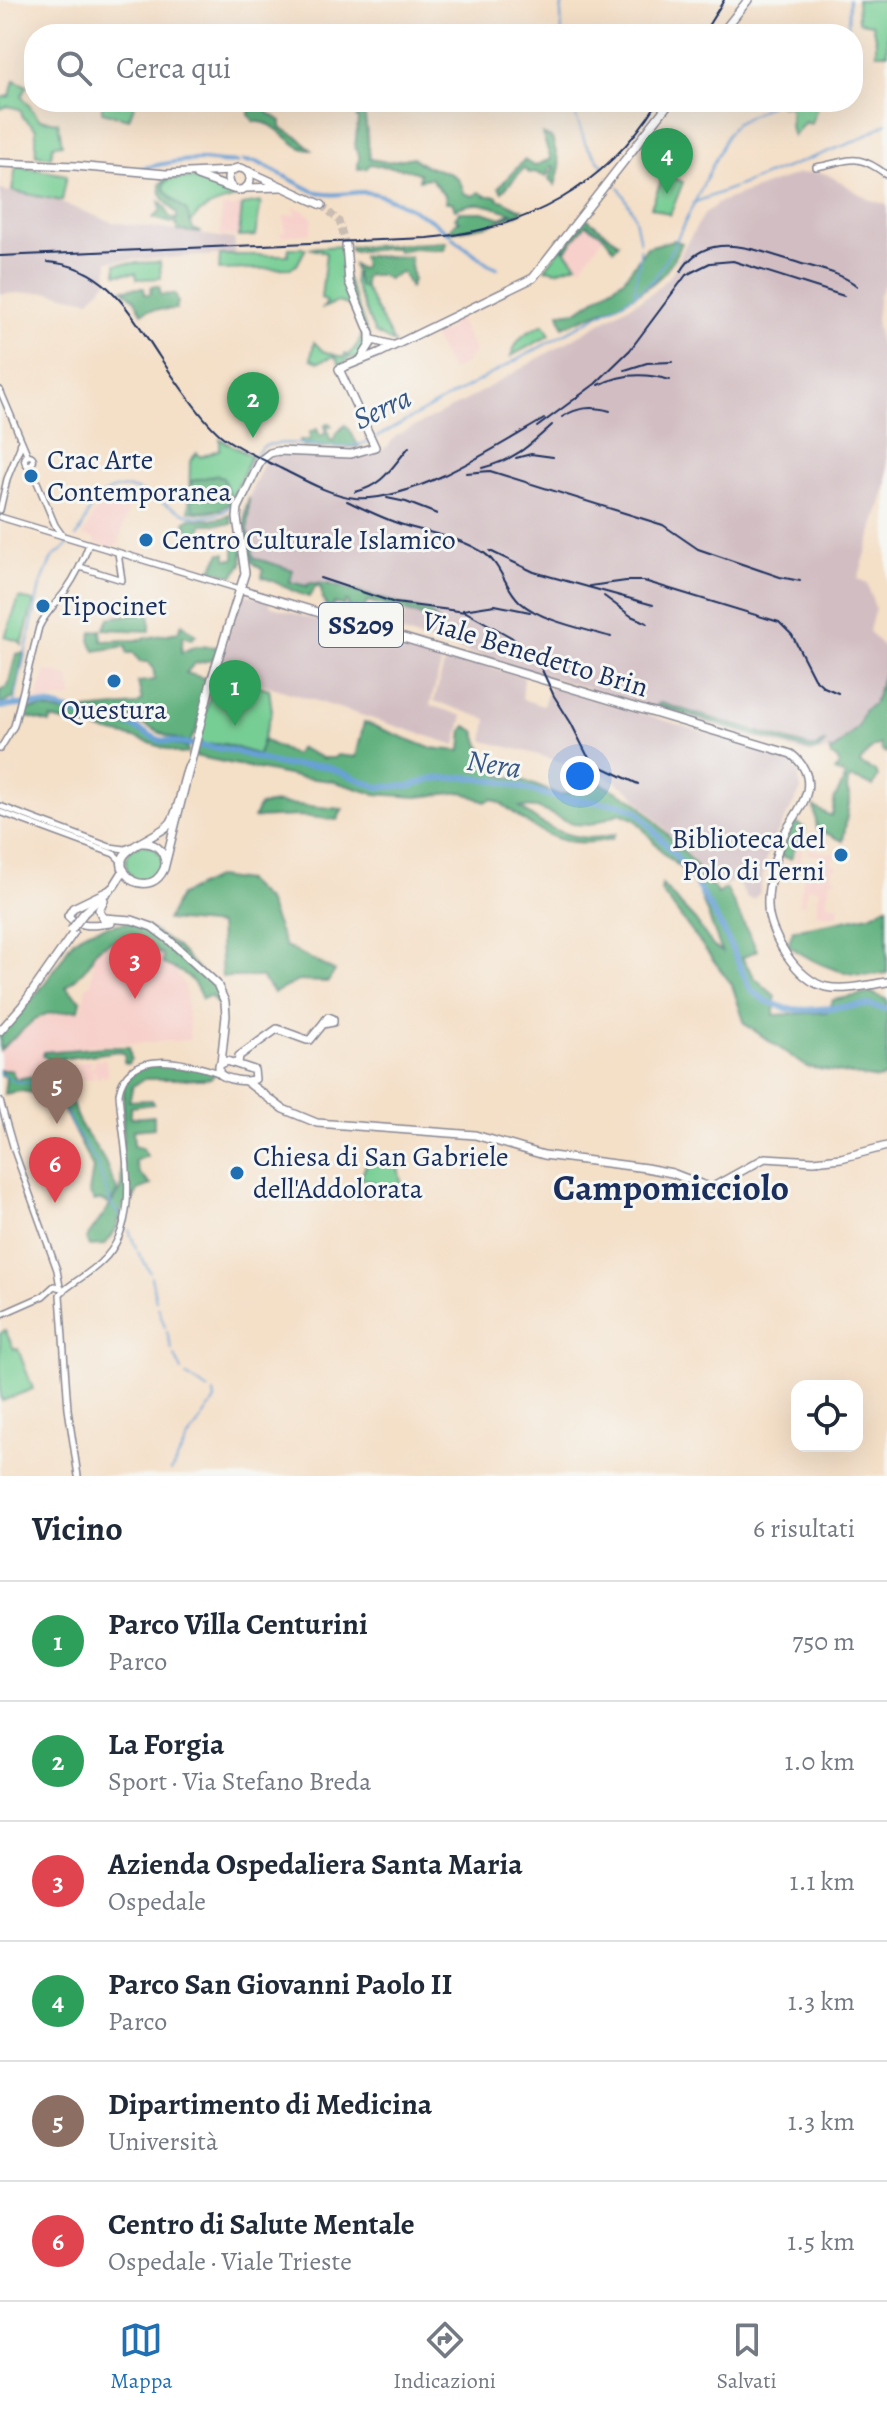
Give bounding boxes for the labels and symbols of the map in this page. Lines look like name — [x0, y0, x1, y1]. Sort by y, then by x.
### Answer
pin: 4 — [641, 128, 693, 194]
pin: 2 — [227, 372, 279, 438]
water label: Serra — [346, 377, 418, 439]
place label: Crac Arte Contemporanea — [47, 441, 232, 511]
marker: Crac Arte Contemporanea — [22, 467, 40, 485]
place label: Centro Culturale Islamico — [162, 521, 456, 559]
marker: Centro Culturale Islamico — [137, 531, 155, 549]
place label: Tipocinet — [59, 587, 167, 625]
marker: Tipocinet — [34, 597, 52, 615]
street label: Viale Benedetto Brin — [416, 601, 653, 706]
road number: SS209 — [319, 603, 403, 647]
pin: 1 — [209, 660, 261, 726]
marker: Questura — [105, 672, 123, 690]
place label: Questura — [61, 691, 167, 729]
water label: Nera — [464, 740, 524, 788]
your location — [560, 756, 600, 796]
place label: Biblioteca del Polo di Terni — [671, 820, 825, 890]
marker: Biblioteca del Polo di Terni — [832, 846, 850, 864]
pin: 3 — [109, 933, 161, 999]
pin: 5 — [31, 1058, 83, 1124]
pin: 6 — [29, 1137, 81, 1203]
place label: Chiesa di San Gabriele dell'Addolorata — [253, 1138, 509, 1208]
district label: Campomicciolo — [553, 1163, 789, 1212]
marker: Chiesa di San Gabriele dell'Addolorata — [228, 1164, 246, 1182]

